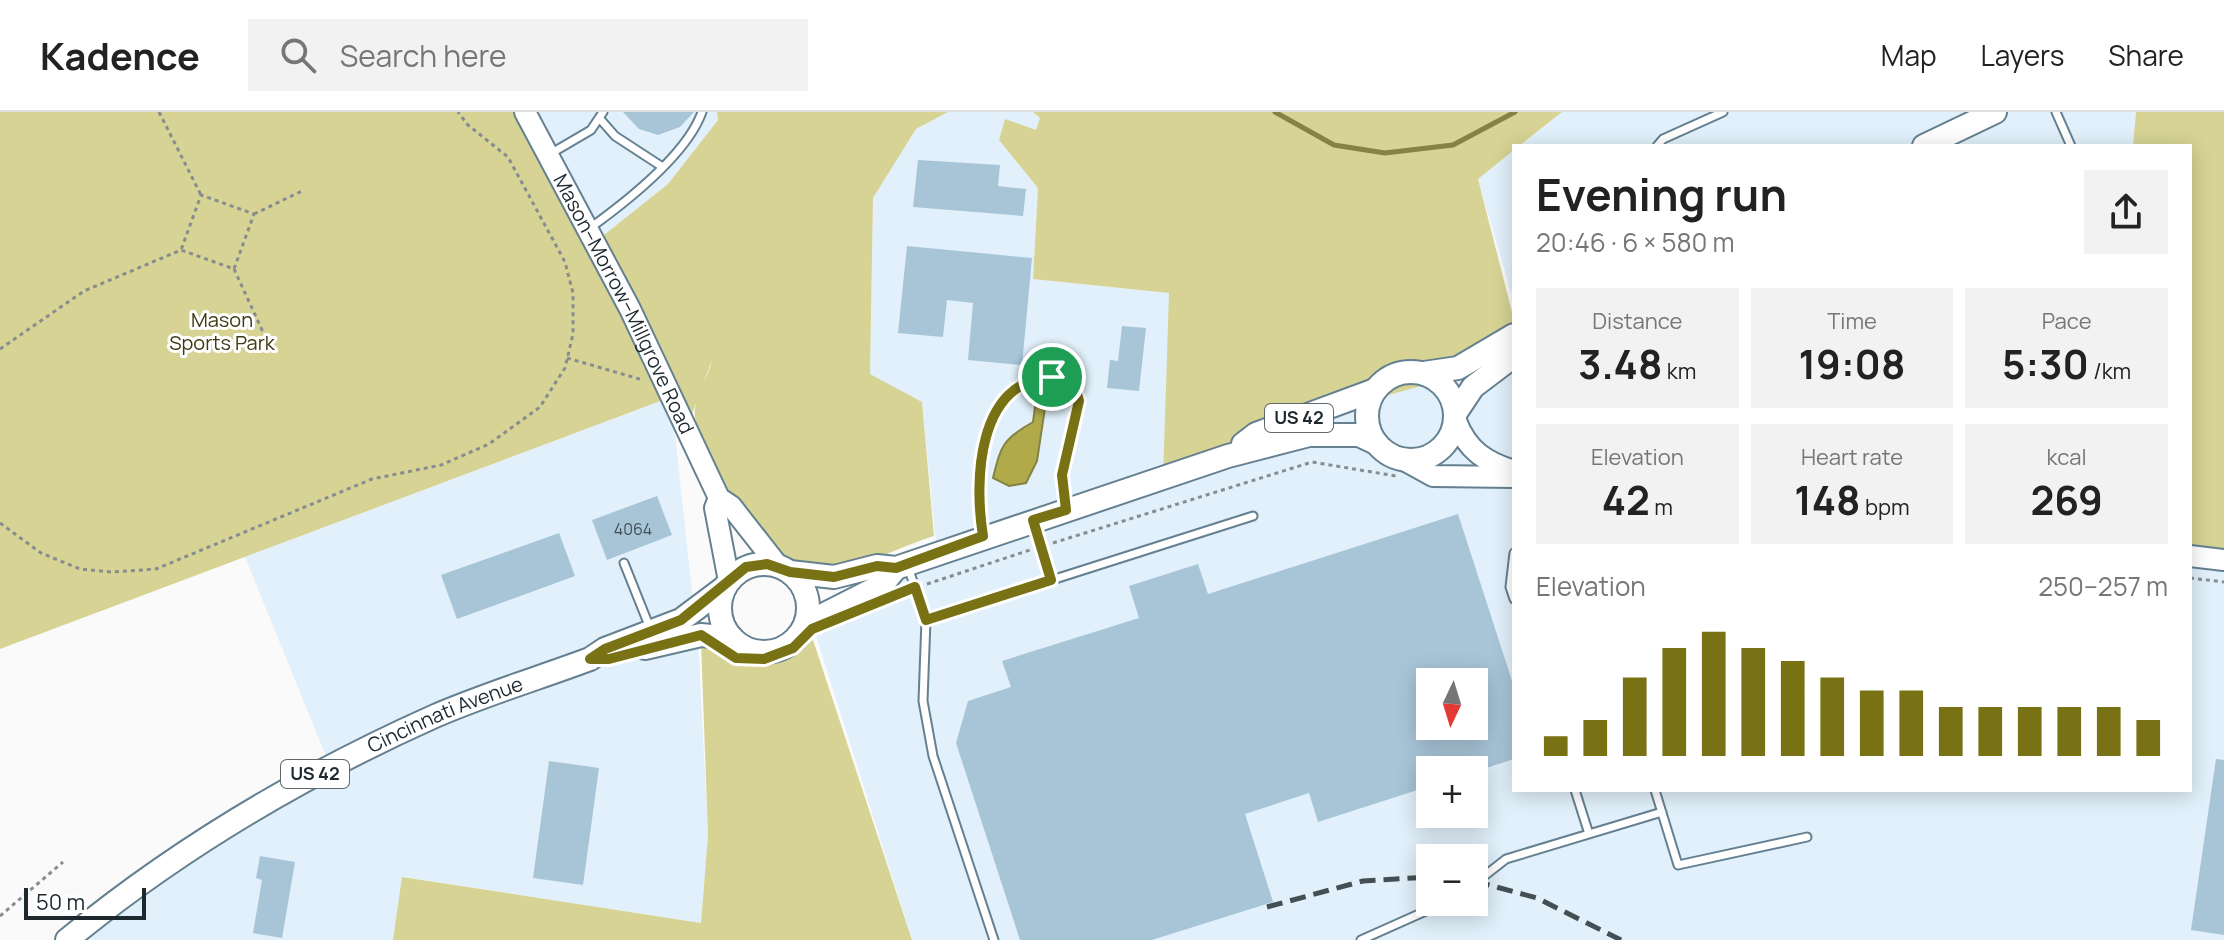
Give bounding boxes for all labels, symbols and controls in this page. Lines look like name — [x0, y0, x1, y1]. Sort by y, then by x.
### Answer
search box — [248, 19, 808, 91]
text: Kadence — [40, 29, 200, 81]
icon: search — [276, 33, 320, 77]
text: Search here — [340, 35, 507, 76]
text: Map — [1881, 36, 1937, 74]
text: Layers — [1981, 36, 2064, 74]
text: Share — [2108, 36, 2184, 74]
text: Evening run — [1536, 164, 1787, 224]
street label: Mason–Morrow–Millgrove Road — [548, 169, 701, 438]
button: share — [2084, 170, 2168, 254]
text: 20:46 · 6 × 580 m — [1536, 224, 1735, 260]
park label: Mason Sports Park — [169, 306, 276, 356]
text: Distance — [1592, 306, 1682, 336]
text: Time — [1827, 306, 1877, 336]
text: Pace — [2042, 306, 2092, 336]
text: 3.48 — [1578, 336, 1662, 391]
text: 19:08 — [1799, 336, 1905, 391]
text: 5:30 — [2002, 336, 2089, 391]
pin — [1018, 343, 1086, 411]
icon: arrive — [1030, 355, 1074, 399]
text: km — [1662, 356, 1696, 386]
text: /km — [2089, 356, 2131, 386]
road number: US 42 — [1265, 404, 1333, 432]
text: Elevation — [1591, 442, 1684, 472]
text: Heart rate — [1801, 442, 1903, 472]
text: kcal — [2047, 442, 2087, 472]
text: 42 — [1602, 472, 1650, 527]
text: 148 — [1794, 472, 1861, 527]
text: 269 — [2030, 472, 2103, 527]
text: m — [1650, 492, 1673, 522]
text: bpm — [1861, 492, 1910, 522]
house number: 4064 — [614, 518, 652, 540]
text: Elevation — [1536, 568, 1646, 604]
text: 250–257 m — [2038, 568, 2168, 604]
north arrow — [1416, 668, 1488, 740]
map controls — [1416, 668, 1488, 916]
street label: Cincinnati Avenue — [363, 670, 526, 759]
button: + — [1416, 756, 1488, 828]
road number: US 42 — [281, 760, 349, 788]
button: − — [1416, 844, 1488, 916]
scale bar — [24, 884, 146, 920]
text: 50 m — [36, 887, 85, 917]

